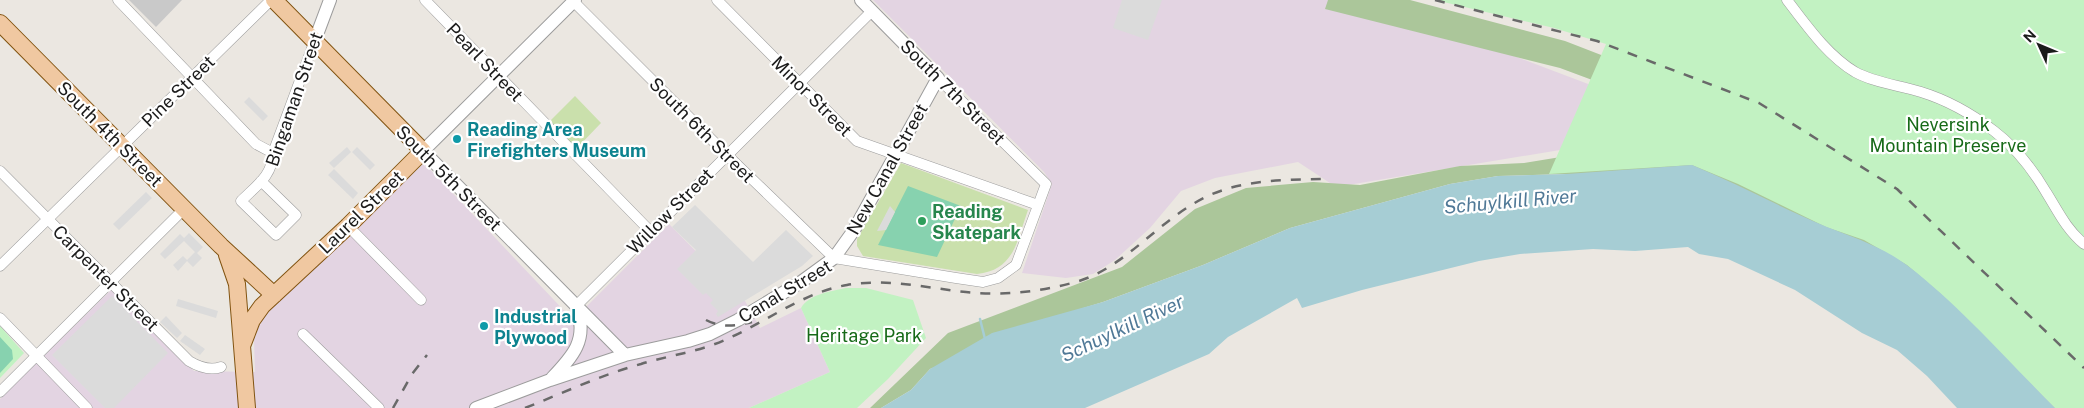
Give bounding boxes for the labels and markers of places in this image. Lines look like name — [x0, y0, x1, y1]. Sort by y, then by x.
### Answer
place label: Reading Area Firefighters Museum — [467, 119, 646, 161]
marker: Reading Area Firefighters Museum — [451, 133, 463, 145]
place label: Reading Skatepark — [932, 201, 1022, 243]
marker: Reading Skatepark — [916, 215, 928, 227]
place label: Industrial Plywood — [494, 306, 577, 348]
marker: Industrial Plywood — [478, 320, 490, 332]

